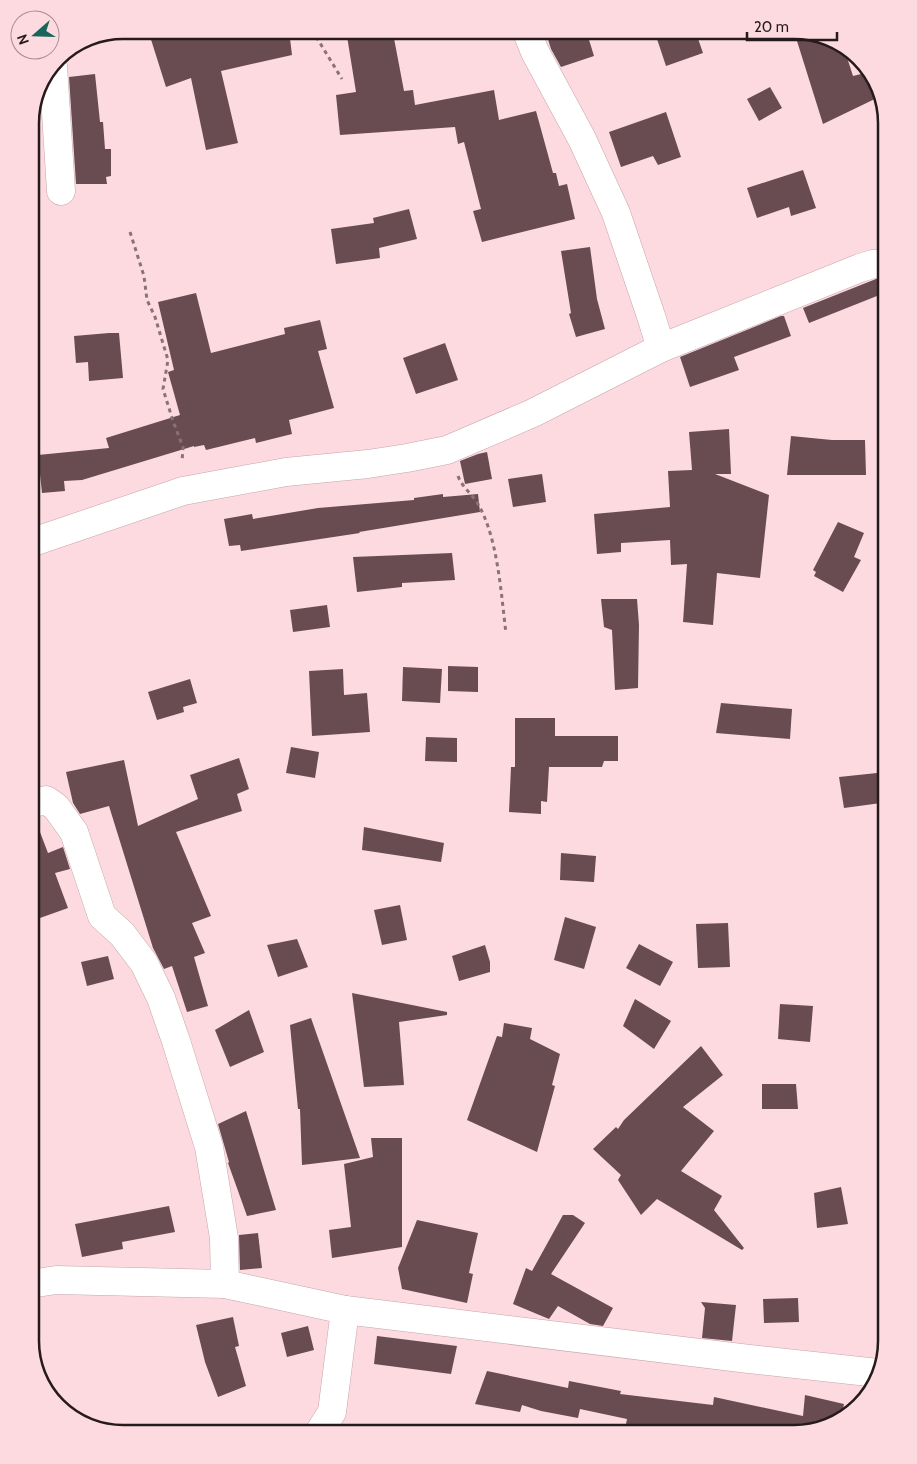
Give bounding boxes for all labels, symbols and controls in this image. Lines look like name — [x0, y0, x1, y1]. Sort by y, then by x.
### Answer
north arrow — [10, 10, 60, 60]
scale bar — [747, 10, 837, 42]
text: 20 m — [754, 18, 789, 36]
text: N — [13, 32, 33, 47]

